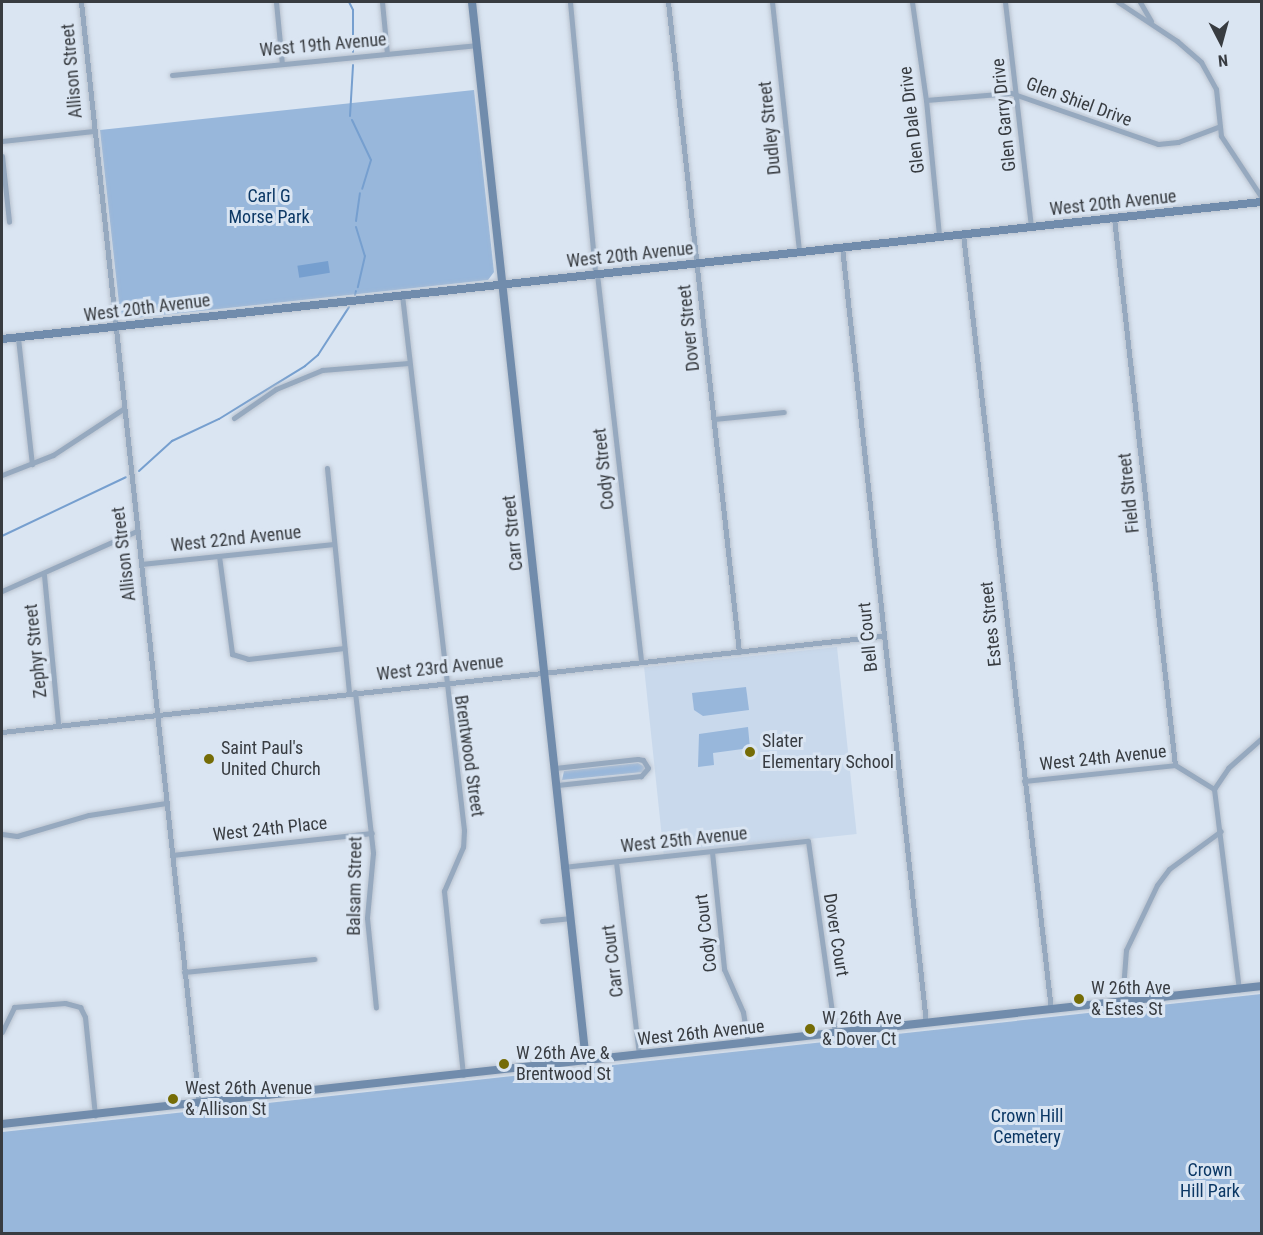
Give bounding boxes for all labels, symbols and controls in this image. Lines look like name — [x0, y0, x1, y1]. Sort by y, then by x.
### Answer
north arrow — [1191, 12, 1251, 72]
street label: Allison Street — [57, 23, 87, 119]
street label: West 19th Avenue — [259, 29, 387, 61]
text: N — [1217, 50, 1229, 70]
street label: Glen Garry Drive — [987, 57, 1021, 173]
street label: Glen Dale Drive — [895, 65, 929, 175]
street label: Glen Shiel Drive — [1023, 73, 1135, 131]
street label: Dudley Street — [754, 80, 786, 176]
park label: Carl G Morse Park — [229, 186, 309, 228]
street label: West 20th Avenue — [1049, 186, 1177, 220]
street label: West 20th Avenue — [566, 238, 694, 272]
street label: Dover Street — [674, 284, 704, 372]
street label: West 20th Avenue — [83, 290, 211, 326]
street label: Cody Street — [589, 427, 619, 511]
street label: Field Street — [1114, 452, 1144, 534]
street label: Carr Street — [498, 494, 528, 572]
street label: Allison Street — [107, 506, 141, 602]
street label: West 22nd Avenue — [170, 521, 302, 557]
street label: Estes Street — [976, 580, 1006, 668]
street label: Bell Court — [854, 601, 882, 673]
street label: Zephyr Street — [20, 603, 52, 699]
street label: West 23rd Avenue — [375, 651, 505, 685]
street label: Brentwood Street — [450, 694, 488, 818]
place label: Slater Elementary School — [762, 731, 894, 774]
place label: Saint Paul's United Church — [221, 738, 321, 780]
street label: West 24th Avenue — [1039, 741, 1167, 775]
marker: Slater Elementary School — [743, 745, 757, 759]
marker: Saint Paul's United Church — [202, 752, 216, 766]
street label: West 24th Place — [212, 812, 328, 846]
street label: West 25th Avenue — [620, 823, 748, 857]
street label: Balsam Street — [343, 836, 367, 936]
street label: Cody Court — [690, 892, 722, 974]
street label: Dover Court — [819, 892, 853, 978]
street label: Carr Court — [598, 923, 628, 999]
place label: W 26th Ave & Estes St — [1091, 978, 1171, 1020]
marker: W 26th Ave & Estes St — [1072, 992, 1086, 1006]
place label: W 26th Ave & Dover Ct — [822, 1008, 902, 1050]
street label: West 26th Avenue — [637, 1016, 765, 1050]
marker: W 26th Ave & Dover Ct — [803, 1022, 817, 1036]
place label: W 26th Ave & Brentwood St — [516, 1043, 611, 1086]
marker: W 26th Ave & Brentwood St — [497, 1057, 511, 1071]
place label: West 26th Avenue & Allison St — [185, 1078, 312, 1120]
marker: West 26th Avenue & Allison St — [166, 1092, 180, 1106]
park label: Crown Hill Cemetery — [991, 1106, 1063, 1148]
park label: Crown Hill Park — [1180, 1160, 1240, 1202]

